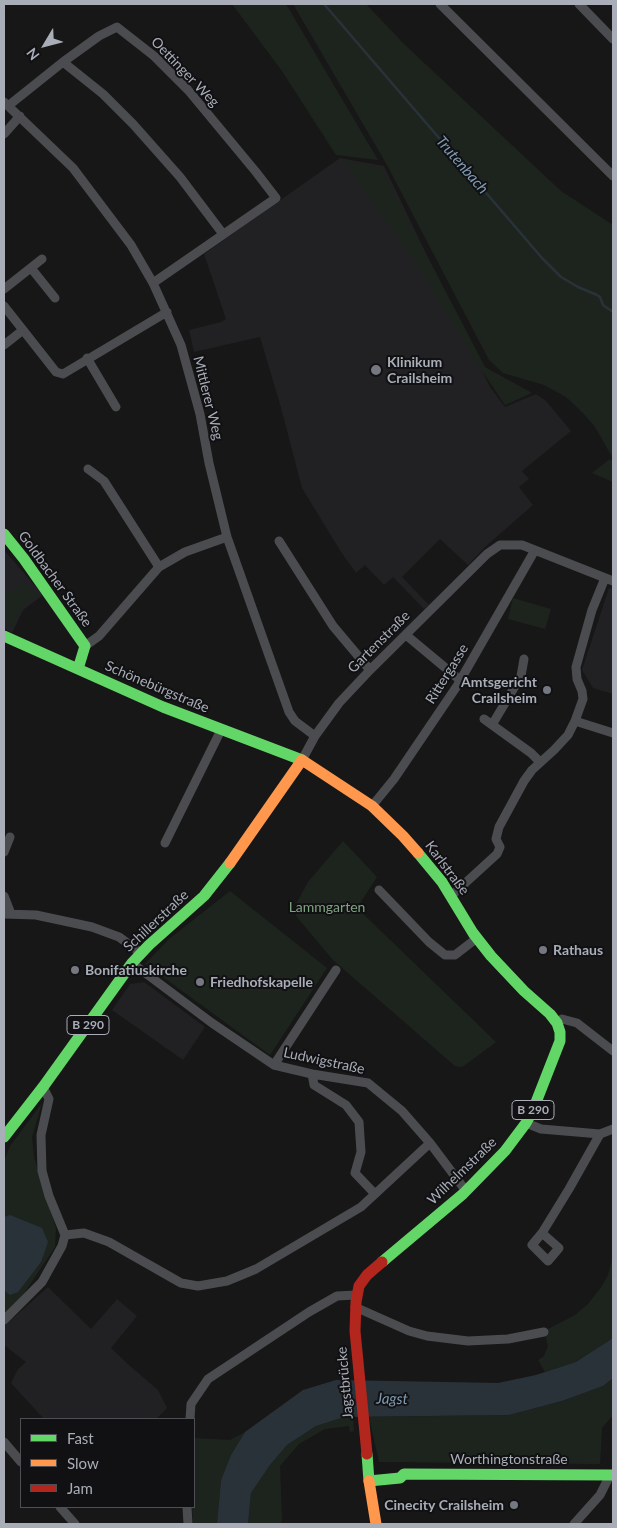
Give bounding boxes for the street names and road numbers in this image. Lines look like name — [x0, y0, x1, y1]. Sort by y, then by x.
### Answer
street label: Oettinger Weg — [147, 33, 223, 111]
street label: Mittlerer Weg — [189, 354, 227, 442]
street label: Goldbacher Straße — [15, 528, 95, 630]
street label: Gartenstraße — [344, 607, 414, 677]
street label: Rittergasse — [422, 641, 472, 707]
street label: Schönebürgstraße — [102, 657, 212, 717]
street label: Karlstraße — [421, 838, 473, 898]
street label: Schillerstraße — [120, 887, 192, 955]
road number: B 290 — [67, 1016, 109, 1034]
street label: Ludwigstraße — [282, 1044, 366, 1078]
road number: B 290 — [512, 1100, 554, 1120]
street label: Wilhelmstraße — [424, 1134, 500, 1208]
street label: Jagstbrücke — [333, 1346, 357, 1420]
street label: Worthingtonstraße — [450, 1451, 568, 1467]

